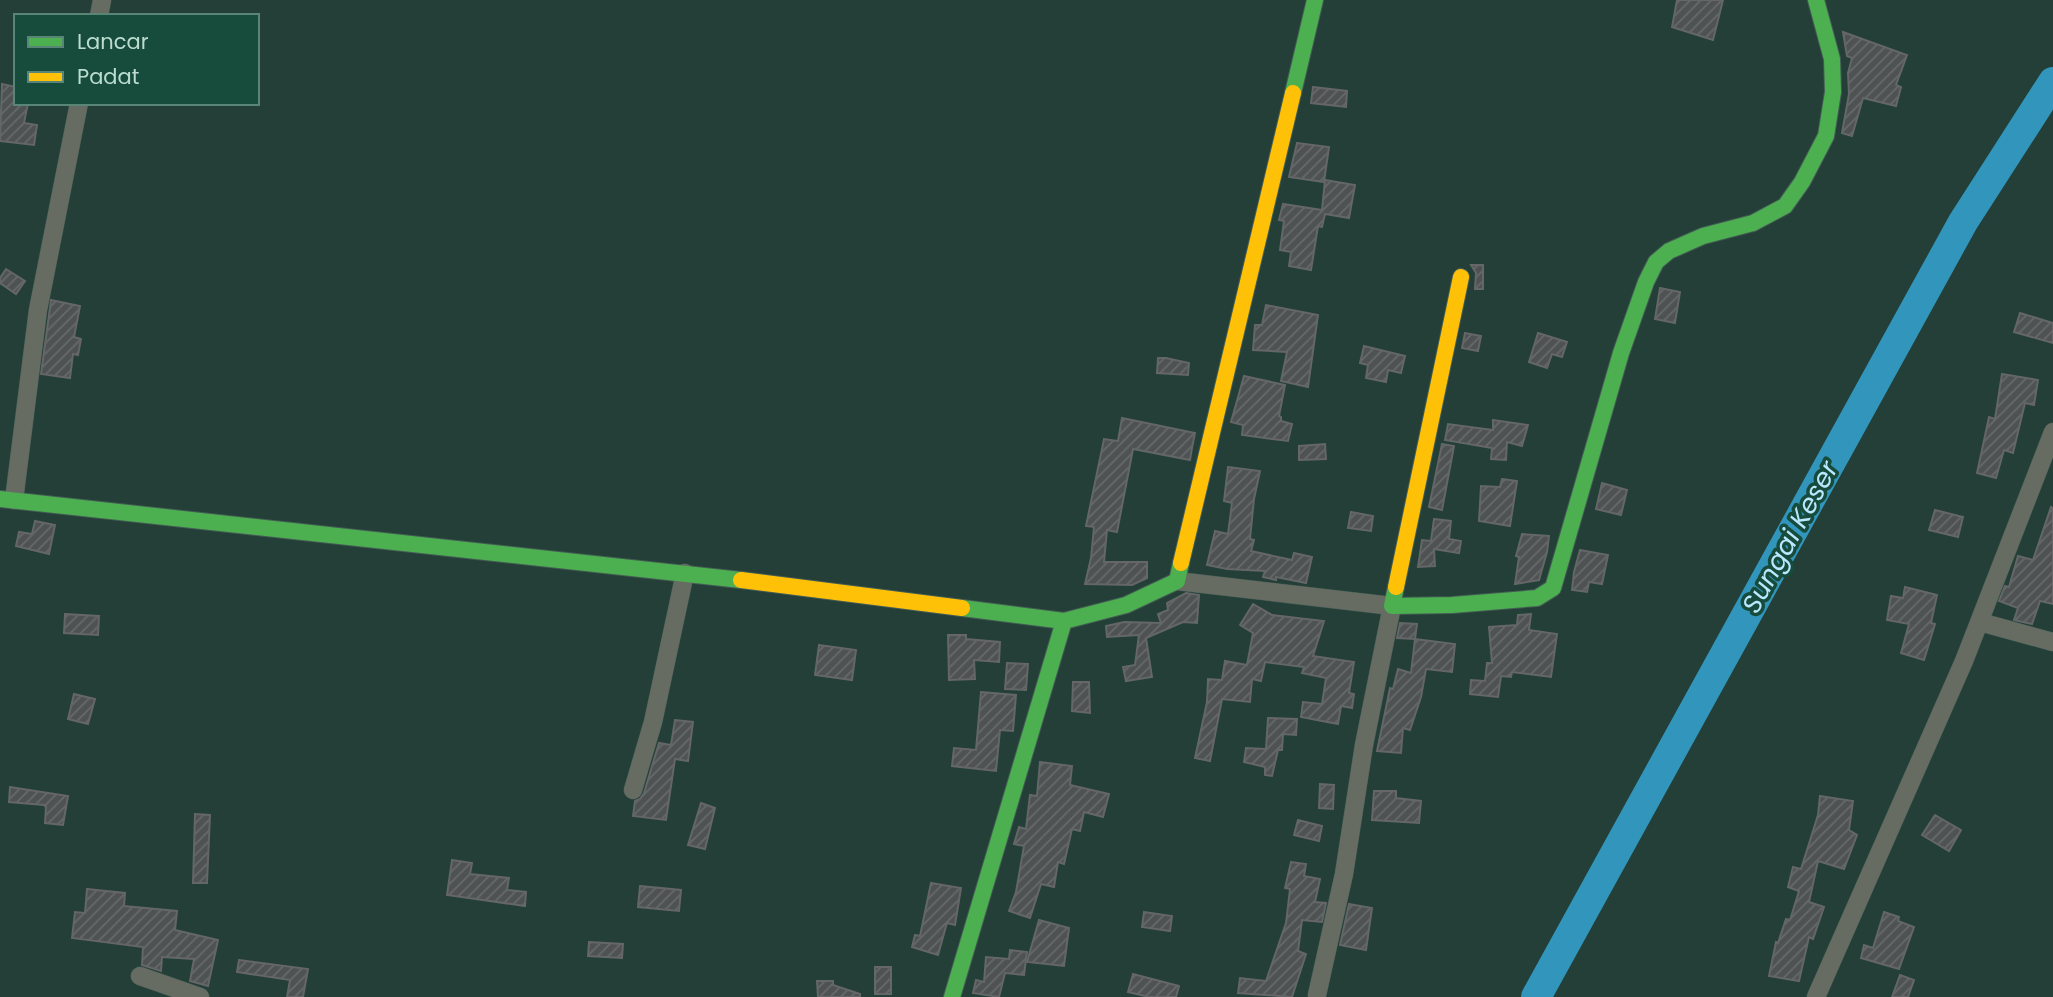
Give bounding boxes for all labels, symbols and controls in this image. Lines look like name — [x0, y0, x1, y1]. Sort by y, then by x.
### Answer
legend — [14, 14, 259, 105]
text: Lancar — [77, 27, 149, 56]
text: Padat — [77, 62, 139, 91]
water label: Sungai Keser — [1733, 453, 1847, 620]

